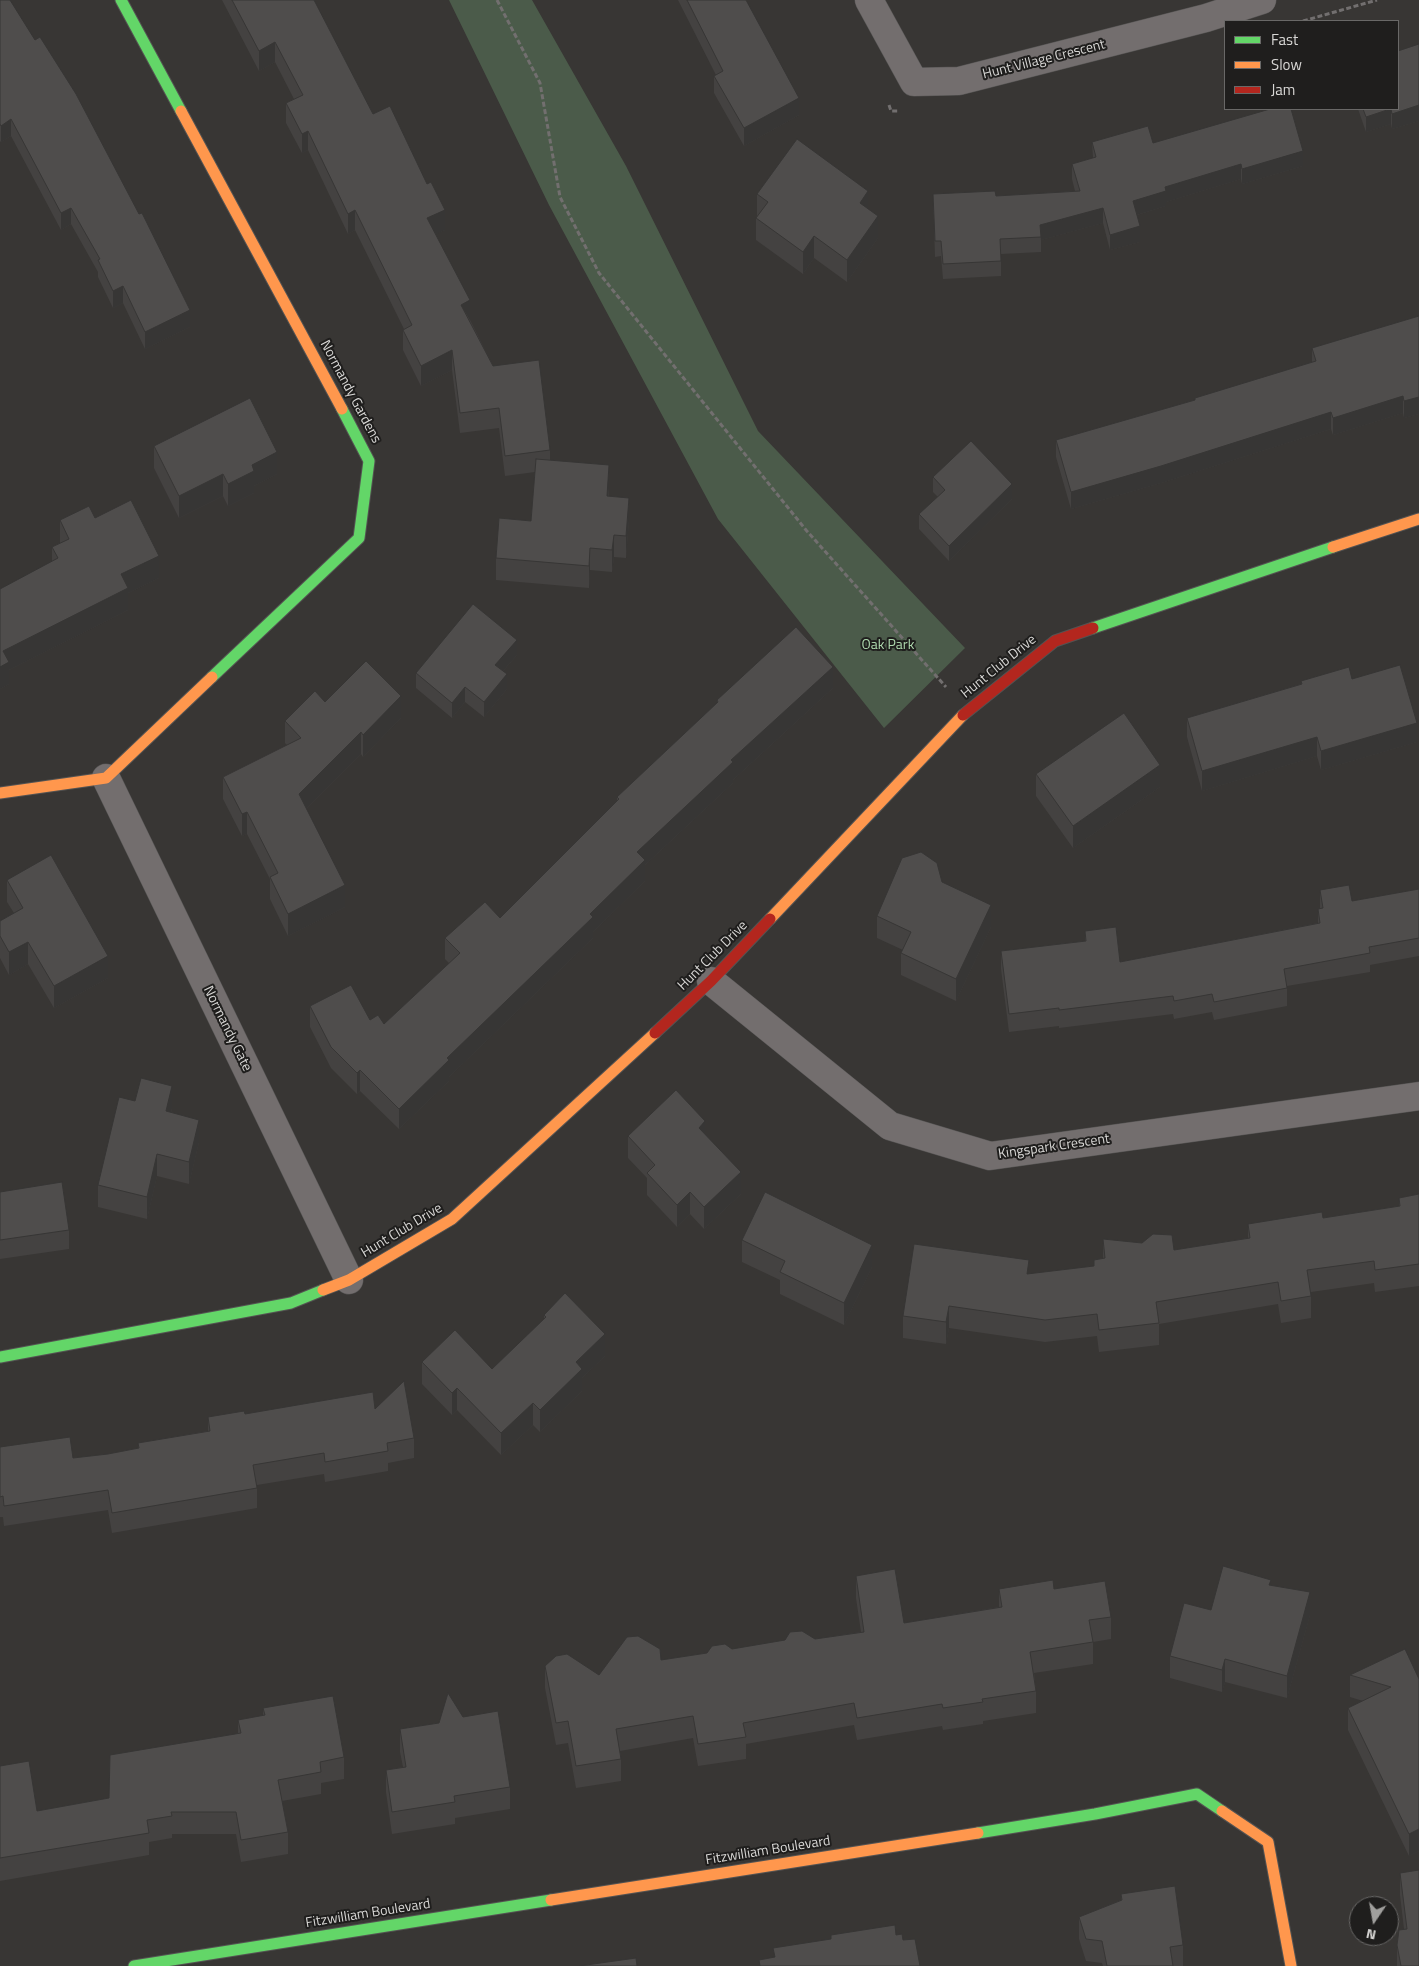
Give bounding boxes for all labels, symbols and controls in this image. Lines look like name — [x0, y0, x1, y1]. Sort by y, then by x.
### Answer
legend — [1224, 20, 1399, 110]
text: Fast — [1271, 28, 1298, 51]
street label: Hunt Village Crescent — [981, 37, 1107, 83]
text: Slow — [1271, 53, 1302, 76]
text: Jam — [1271, 78, 1295, 101]
street label: Normandy Gardens — [316, 338, 384, 446]
street label: Hunt Club Drive — [958, 632, 1040, 702]
park label: Oak Park — [862, 638, 914, 654]
street label: Hunt Club Drive — [675, 918, 751, 994]
street label: Normandy Gate — [199, 984, 255, 1074]
street label: Kingspark Crescent — [997, 1131, 1111, 1163]
street label: Hunt Club Drive — [358, 1200, 446, 1262]
street label: Fitzwilliam Boulevard — [704, 1833, 832, 1869]
street label: Fitzwilliam Boulevard — [304, 1896, 432, 1932]
north arrow — [1349, 1896, 1399, 1946]
text: N — [1364, 1924, 1378, 1946]

